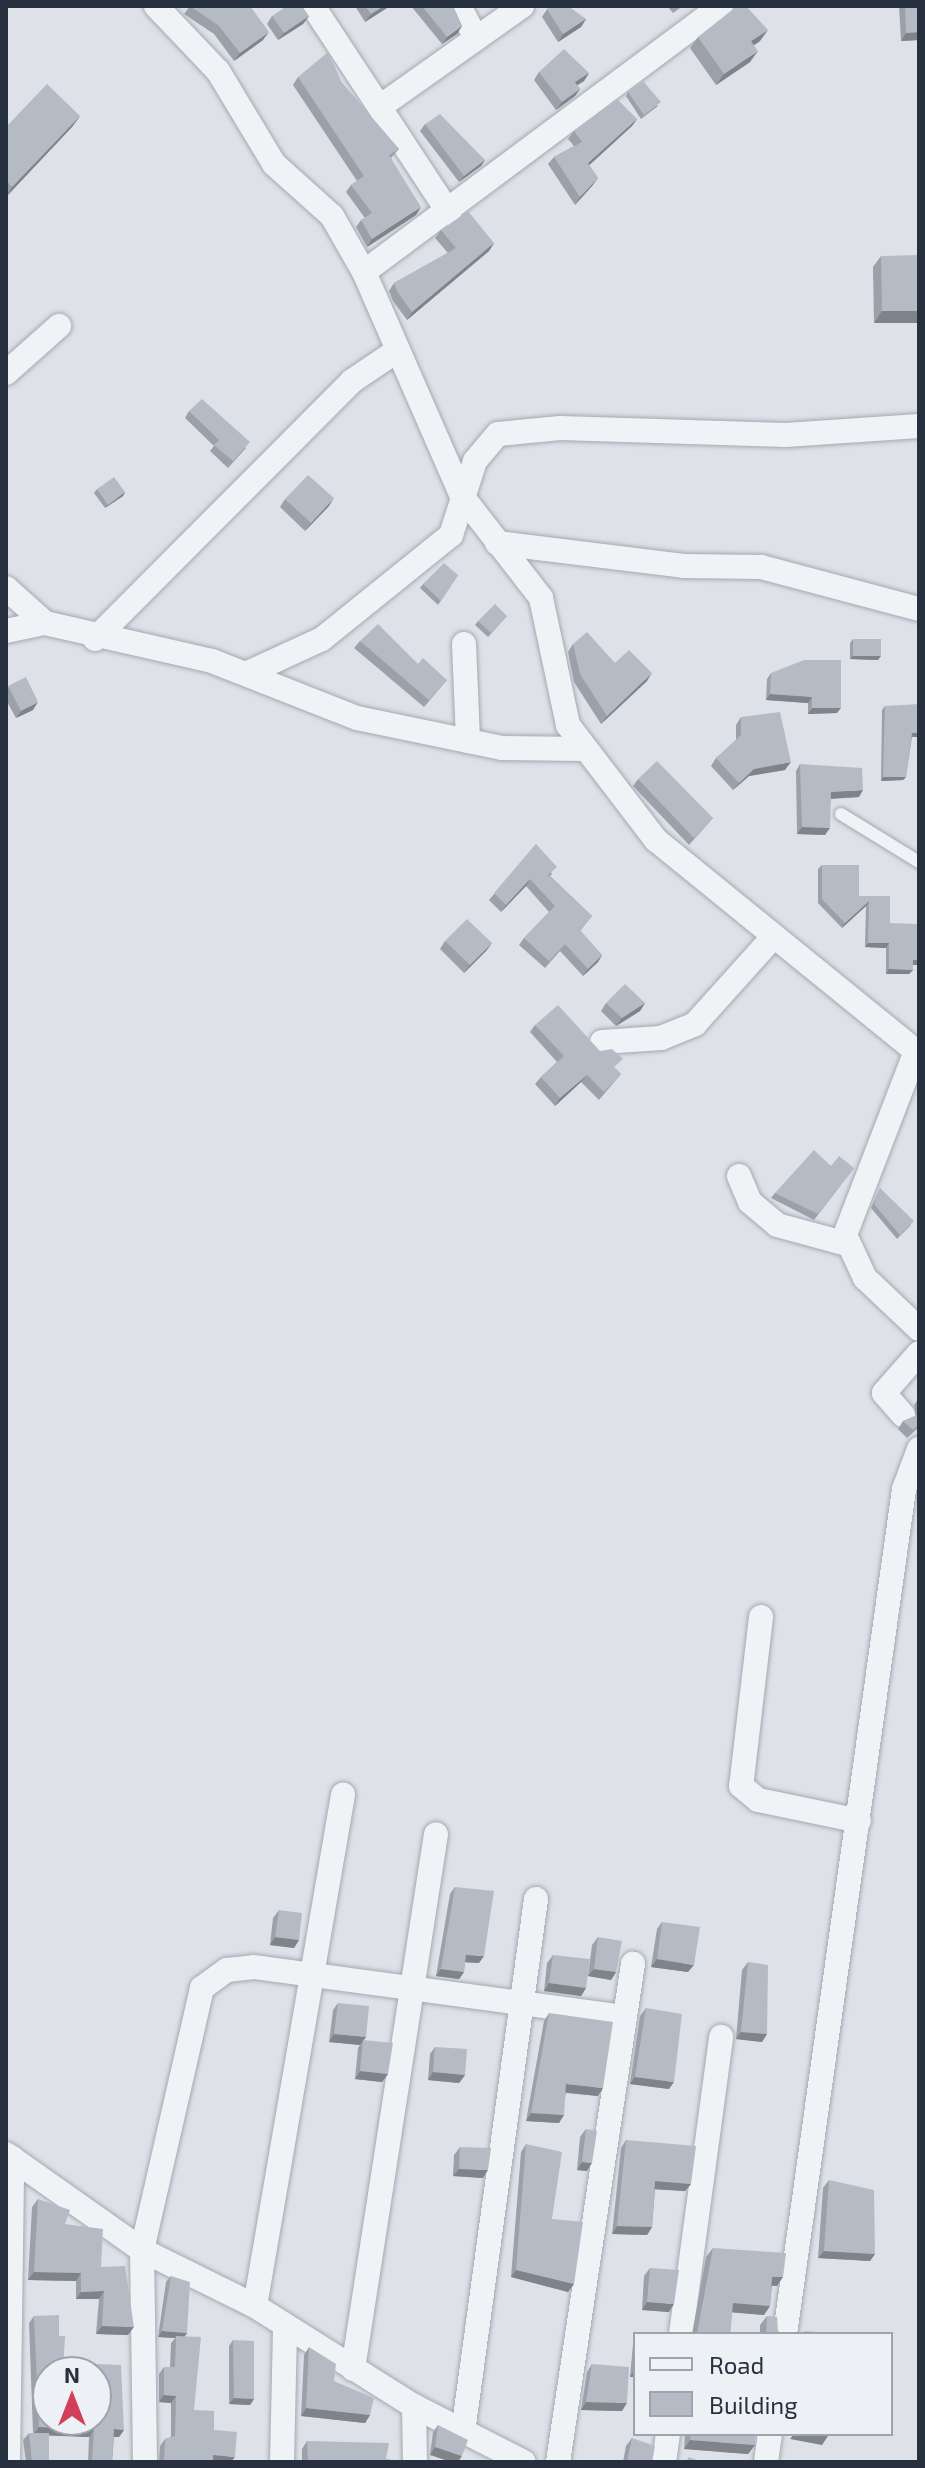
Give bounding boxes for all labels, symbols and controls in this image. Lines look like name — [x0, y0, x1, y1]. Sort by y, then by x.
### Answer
legend — [633, 2332, 893, 2436]
text: Road — [709, 2350, 764, 2379]
north arrow — [32, 2356, 112, 2436]
text: N — [64, 2361, 80, 2387]
text: Building — [709, 2390, 798, 2419]

